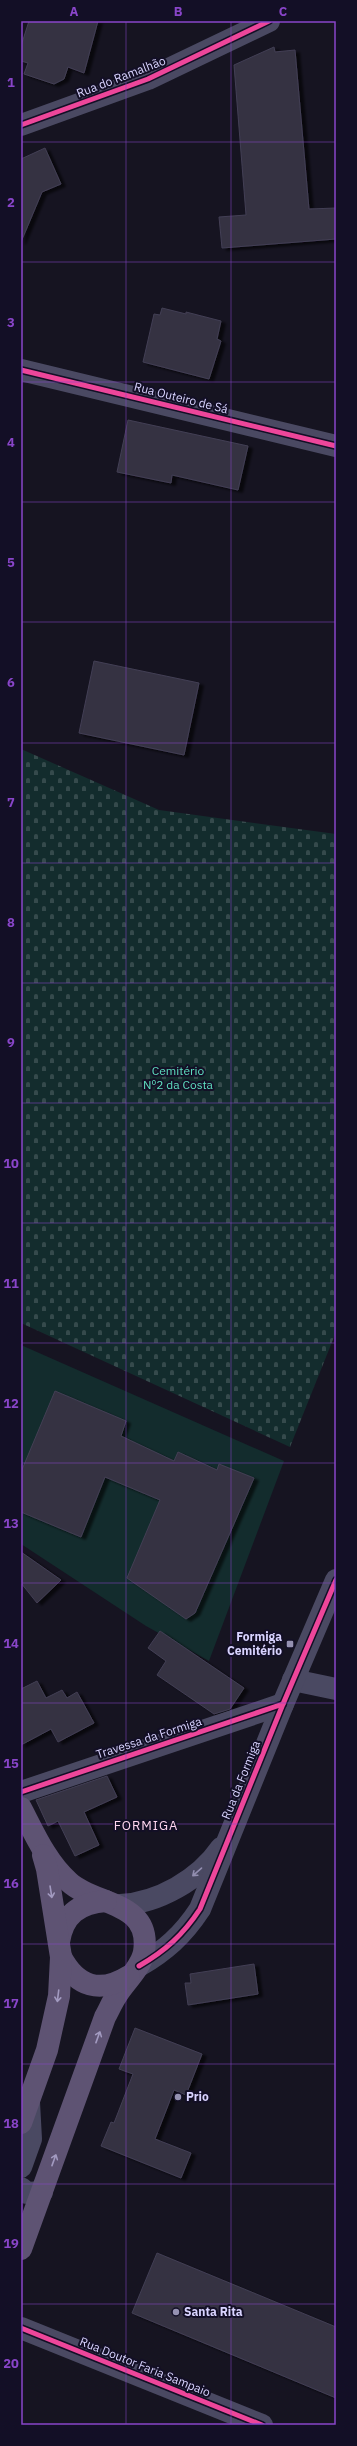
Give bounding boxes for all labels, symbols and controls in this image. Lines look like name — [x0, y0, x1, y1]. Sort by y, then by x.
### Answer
text: A — [70, 3, 79, 20]
text: B — [174, 3, 183, 20]
text: C — [279, 3, 288, 20]
street label: Rua do Ramalhão — [74, 53, 168, 100]
text: 1 — [7, 74, 15, 91]
text: 2 — [7, 194, 15, 211]
text: 3 — [7, 314, 15, 331]
street label: Rua Outeiro de Sá — [133, 379, 230, 417]
text: 4 — [7, 434, 15, 451]
text: 5 — [7, 554, 15, 571]
text: 6 — [7, 674, 15, 691]
text: 7 — [7, 794, 15, 811]
text: 8 — [7, 914, 15, 931]
text: 9 — [7, 1034, 15, 1051]
park label: Cemitério Nº2 da Costa — [143, 1063, 214, 1092]
text: 10 — [3, 1155, 19, 1172]
text: 11 — [3, 1275, 19, 1292]
text: 12 — [3, 1395, 19, 1412]
text: 13 — [3, 1515, 19, 1532]
place label: Formiga Cemitério — [227, 1629, 282, 1658]
text: 14 — [3, 1635, 19, 1652]
marker: Formiga Cemitério — [285, 1639, 295, 1649]
street label: Travessa da Formiga — [94, 1713, 204, 1762]
street label: Rua da Formiga — [218, 1738, 263, 1821]
text: 15 — [3, 1755, 19, 1772]
district label: FORMIGA — [114, 1817, 178, 1834]
one-way arrow — [192, 1867, 202, 1876]
text: 16 — [3, 1875, 19, 1892]
one-way arrow — [47, 1885, 55, 1898]
one-way arrow — [54, 1989, 62, 2002]
text: 17 — [3, 1995, 19, 2012]
one-way arrow — [94, 2032, 102, 2044]
place label: Prio — [186, 2089, 209, 2104]
marker: Prio — [173, 2092, 183, 2102]
text: 18 — [3, 2115, 19, 2132]
one-way arrow — [50, 2154, 58, 2166]
text: 19 — [3, 2235, 19, 2252]
place label: Santa Rita — [184, 2304, 243, 2319]
marker: Santa Rita — [171, 2307, 181, 2317]
street label: Rua Doutor Faria Sampaio — [78, 2333, 213, 2400]
text: 20 — [3, 2355, 19, 2372]

